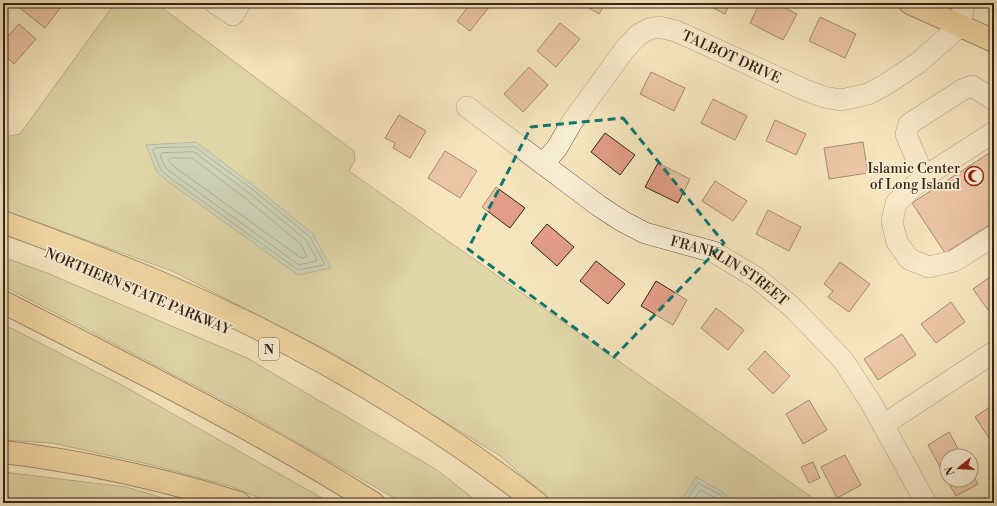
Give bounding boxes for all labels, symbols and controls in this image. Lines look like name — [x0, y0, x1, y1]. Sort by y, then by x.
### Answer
street label: TALBOT DRIVE — [679, 27, 784, 88]
place label: Islamic Center of Long Island — [868, 160, 960, 194]
mosque icon: Islamic Center of Long Island — [963, 165, 985, 187]
street label: FRANKLIN STREET — [668, 232, 792, 310]
street label: NORTHERN STATE PARKWAY — [42, 244, 234, 340]
road number: N — [259, 338, 279, 360]
north arrow — [939, 448, 979, 488]
text: N — [942, 464, 958, 477]

